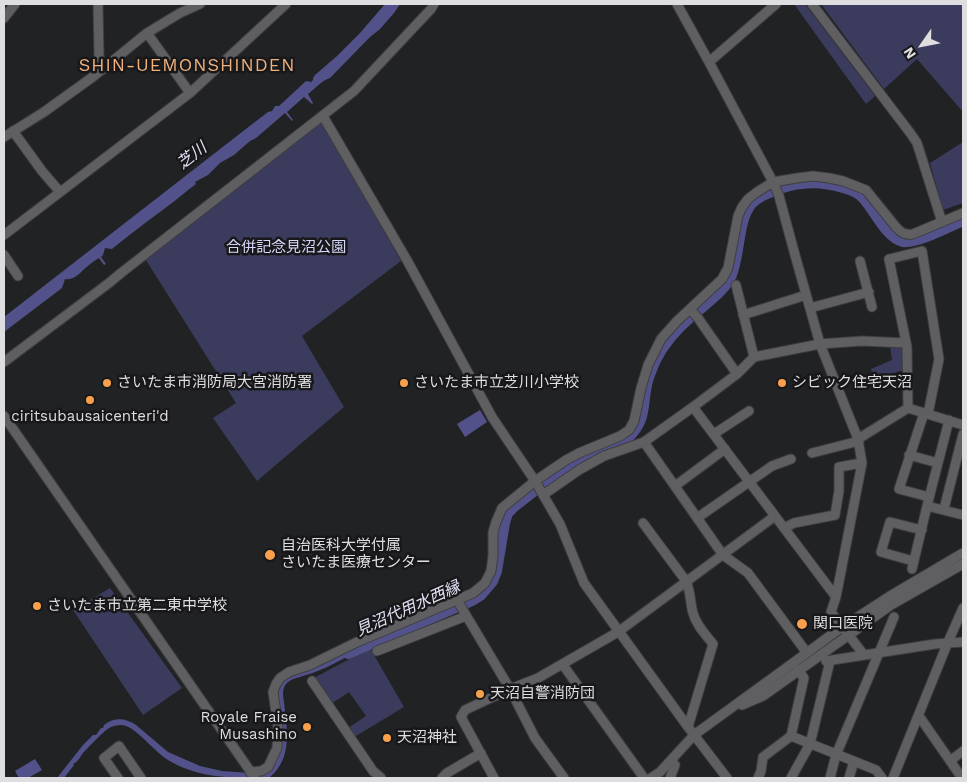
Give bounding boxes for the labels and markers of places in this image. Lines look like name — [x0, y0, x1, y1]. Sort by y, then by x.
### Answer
place label: さいたま市消防局大宮消防署 — [117, 374, 312, 392]
place label: さいたま市立芝川小学校 — [414, 374, 579, 392]
place label: シビック住宅天沼 — [792, 374, 912, 392]
marker: さいたま市消防局大宮消防署 — [101, 377, 113, 389]
marker: さいたま市立芝川小学校 — [398, 377, 410, 389]
marker: シビック住宅天沼 — [776, 377, 788, 389]
marker: ciritsubausaicenteri'd — [84, 394, 96, 406]
place label: ciritsubausaicenteri'd — [11, 408, 169, 426]
place label: 自治医科大学付属 さいたま医療センター — [281, 537, 431, 572]
marker: 自治医科大学付属 さいたま医療センター — [263, 548, 277, 562]
place label: さいたま市立第二東中学校 — [47, 597, 227, 615]
marker: さいたま市立第二東中学校 — [31, 600, 43, 612]
place label: 関口医院 — [813, 615, 873, 633]
marker: 関口医院 — [795, 617, 809, 631]
place label: 天沼自警消防団 — [490, 685, 595, 703]
marker: 天沼自警消防団 — [474, 688, 486, 700]
place label: Royale Fraise Musashino — [201, 709, 297, 744]
marker: Royale Fraise Musashino — [301, 721, 313, 733]
place label: 天沼神社 — [397, 729, 457, 747]
marker: 天沼神社 — [381, 732, 393, 744]

